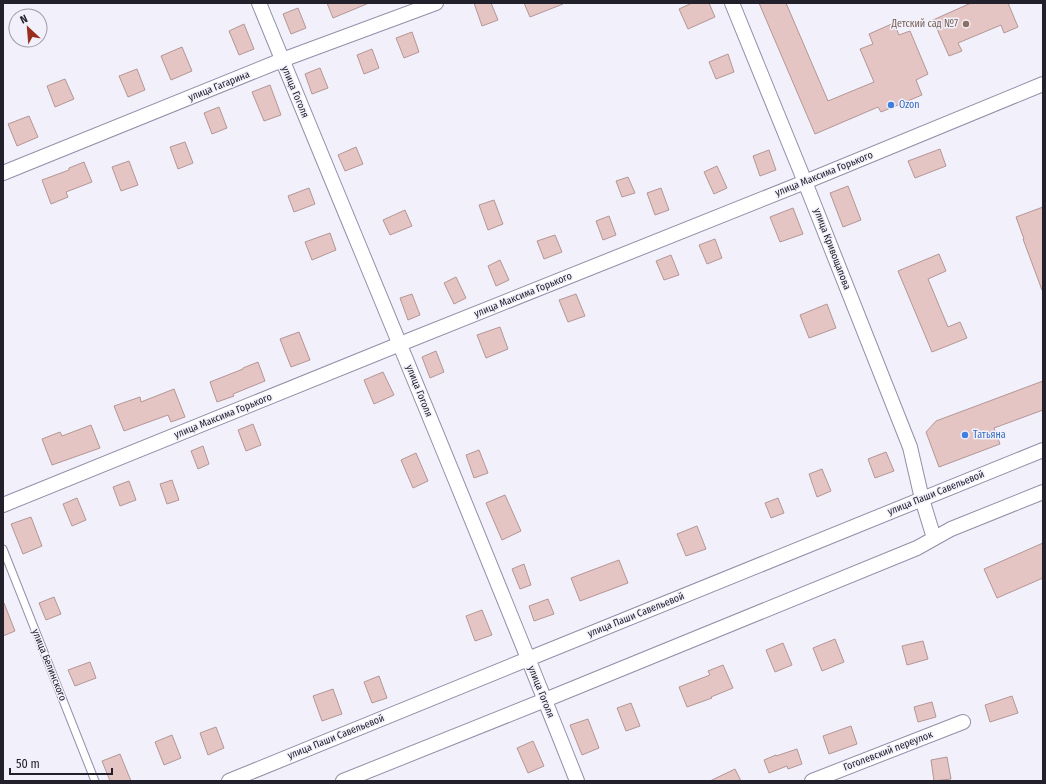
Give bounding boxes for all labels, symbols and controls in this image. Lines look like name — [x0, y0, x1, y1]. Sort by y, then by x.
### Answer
north arrow — [8, 8, 48, 48]
text: N — [18, 12, 30, 27]
place label: Детский сад №7 — [890, 18, 958, 30]
marker: Детский сад №7 — [961, 19, 971, 29]
street label: улица Гоголя — [279, 64, 311, 120]
street label: улица Гагарина — [187, 68, 252, 104]
place label: Ozon — [899, 99, 920, 111]
marker: Ozon — [886, 100, 896, 110]
street label: улица Максима Горького — [773, 149, 875, 199]
street label: улица Кривощапова — [811, 207, 853, 291]
street label: улица Максима Горького — [472, 270, 574, 320]
street label: улица Гоголя — [403, 363, 435, 419]
street label: улица Максима Горького — [172, 391, 274, 441]
place label: Татьяна — [973, 429, 1006, 441]
marker: Татьяна — [960, 430, 970, 440]
street label: улица Паши Савельевой — [886, 468, 986, 518]
street label: улица Паши Савельевой — [586, 590, 686, 640]
street label: улица Белинского — [29, 627, 69, 703]
street label: улица Гоголя — [525, 664, 557, 720]
street label: улица Паши Савельевой — [286, 712, 386, 762]
street label: Гоголевский переулок — [842, 728, 935, 774]
scale bar — [10, 750, 112, 776]
text: 50 m — [16, 757, 40, 771]

